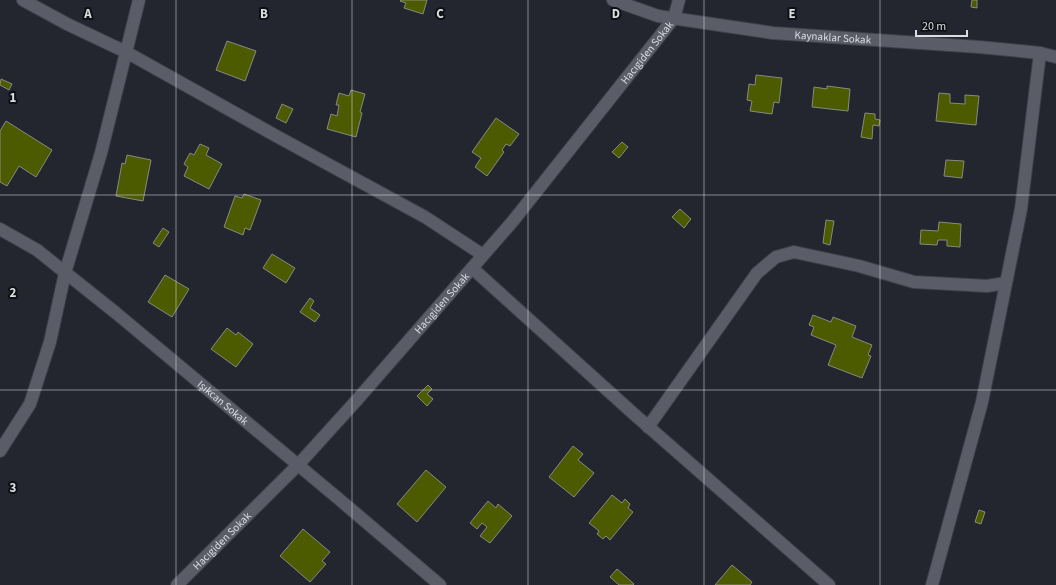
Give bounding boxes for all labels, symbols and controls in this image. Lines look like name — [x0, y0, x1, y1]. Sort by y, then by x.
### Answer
text: A — [83, 5, 92, 23]
text: B — [260, 5, 268, 23]
text: C — [436, 5, 444, 23]
text: D — [612, 5, 620, 23]
text: E — [788, 5, 796, 23]
scale bar — [916, 12, 967, 38]
street label: Hacıgiden Sokak — [617, 17, 677, 87]
text: 20 m — [922, 18, 946, 35]
street label: Kaynaklar Sokak — [794, 27, 872, 47]
text: 1 — [10, 89, 17, 107]
street label: Hacıgiden Sokak — [411, 269, 473, 337]
text: 2 — [10, 284, 17, 302]
street label: Işıkcan Sokak — [194, 377, 252, 428]
text: 3 — [10, 479, 17, 497]
street label: Hacıgiden Sokak — [189, 508, 255, 573]

